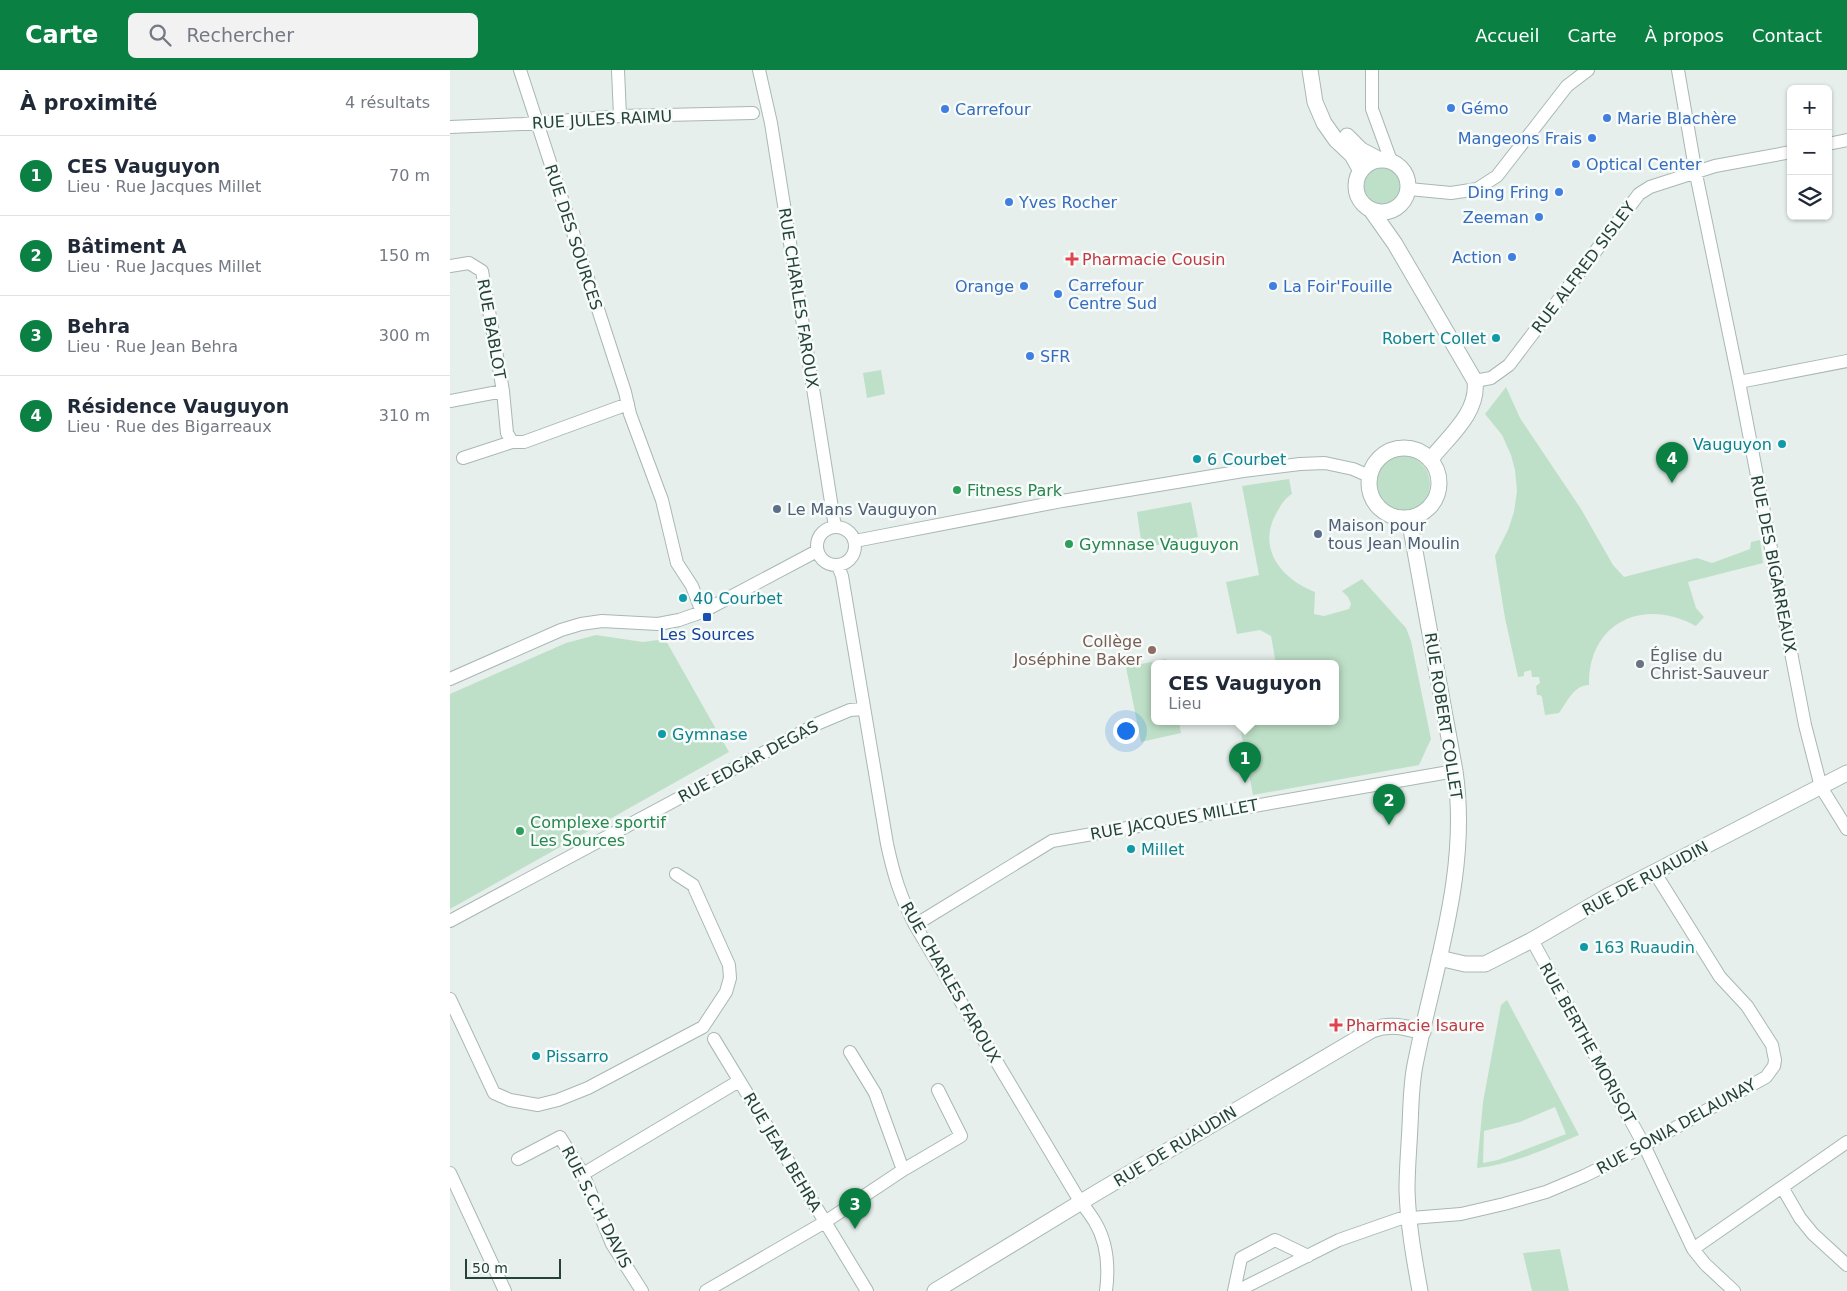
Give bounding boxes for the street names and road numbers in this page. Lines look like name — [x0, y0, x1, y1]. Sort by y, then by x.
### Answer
street label: RUE JULES RAIMU — [531, 106, 673, 133]
street label: RUE DES SOURCES — [541, 162, 606, 312]
street label: RUE ALFRED SISLEY — [1528, 198, 1639, 337]
street label: RUE CHARLES FAROUX — [775, 206, 822, 390]
street label: RUE BABLOT — [473, 277, 510, 381]
street label: RUE DES BIGARREAUX — [1747, 474, 1800, 655]
street label: RUE ROBERT COLLET — [1421, 631, 1466, 801]
street label: RUE EDGAR DEGAS — [675, 716, 822, 806]
street label: RUE JACQUES MILLET — [1089, 795, 1260, 844]
street label: RUE DE RUAUDIN — [1579, 837, 1712, 920]
street label: RUE CHARLES FAROUX — [897, 898, 1004, 1066]
street label: RUE BERTHE MORISOT — [1535, 960, 1640, 1127]
street label: RUE SONIA DELAUNAY — [1593, 1075, 1759, 1178]
street label: RUE JEAN BEHRA — [740, 1089, 826, 1215]
street label: RUE DE RUAUDIN — [1110, 1102, 1240, 1191]
street label: RUE S.C.H DAVIS — [558, 1143, 636, 1271]

